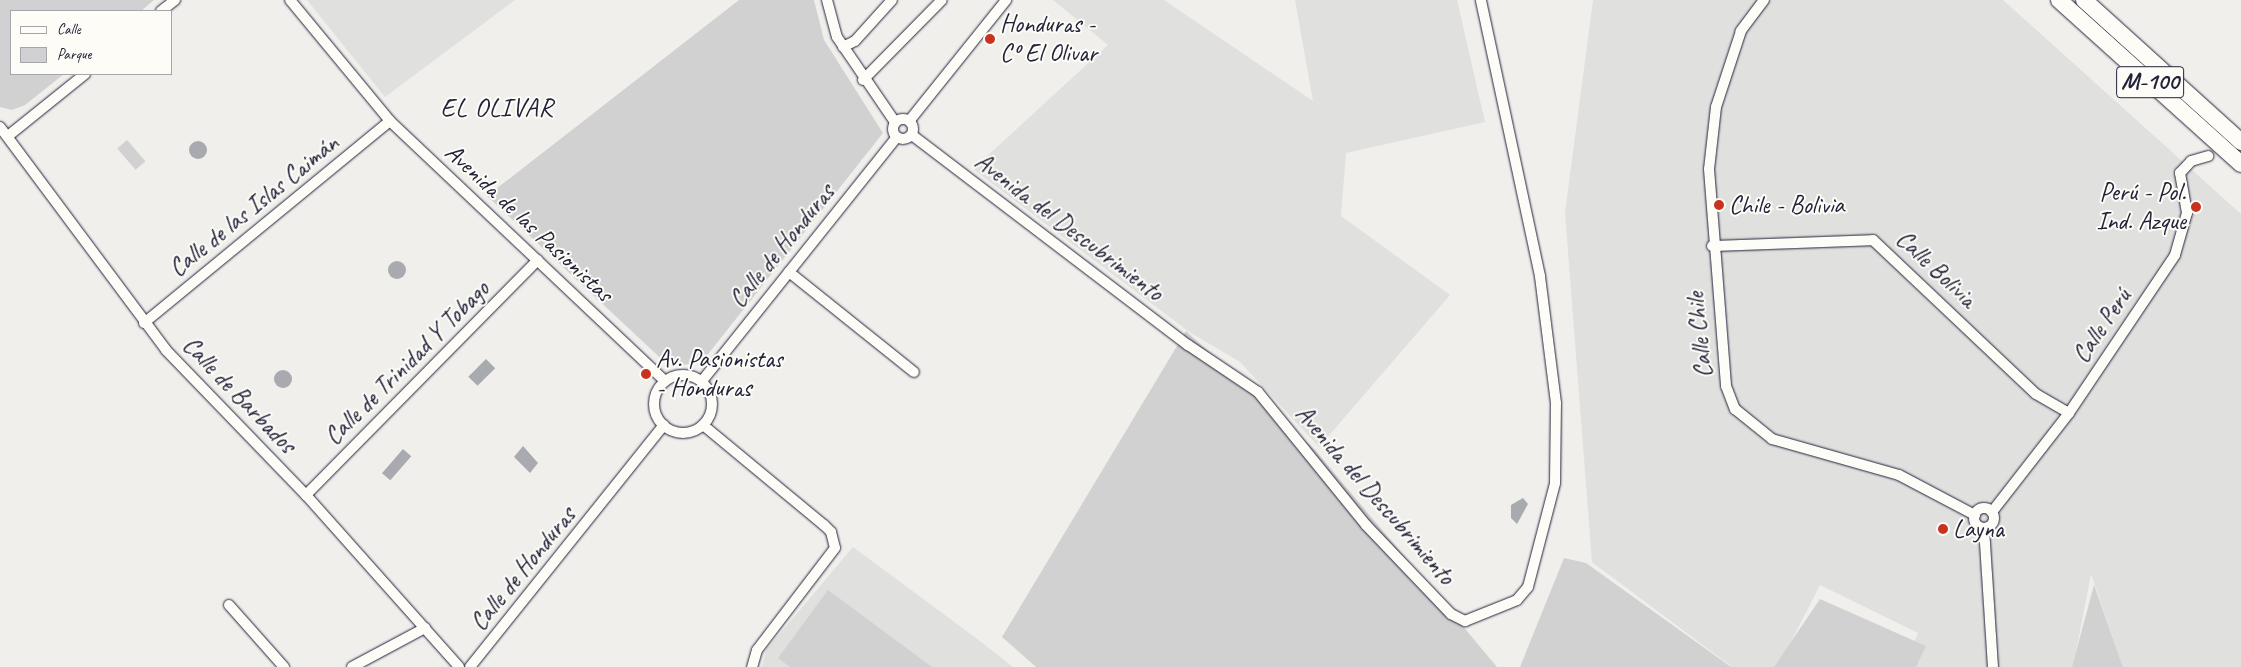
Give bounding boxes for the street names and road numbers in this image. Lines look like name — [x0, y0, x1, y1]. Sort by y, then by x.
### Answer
road number: M-100 — [2115, 60, 2185, 104]
street label: Calle de las Islas Caimán — [163, 128, 345, 284]
street label: Avenida de las Pasionistas — [439, 137, 619, 309]
street label: Avenida del Descubrimiento — [968, 146, 1170, 308]
street label: Calle de Honduras — [723, 178, 841, 314]
street label: Calle Bolivia — [1889, 224, 1983, 314]
street label: Calle de Trinidad Y Tobago — [319, 275, 495, 451]
street label: Calle Perú — [2066, 283, 2138, 369]
street label: Calle Chile — [1681, 291, 1719, 379]
street label: Calle de Barbados — [176, 331, 302, 459]
street label: Avenida del Descubrimiento — [1288, 399, 1462, 591]
street label: Calle de Honduras — [464, 501, 582, 637]

